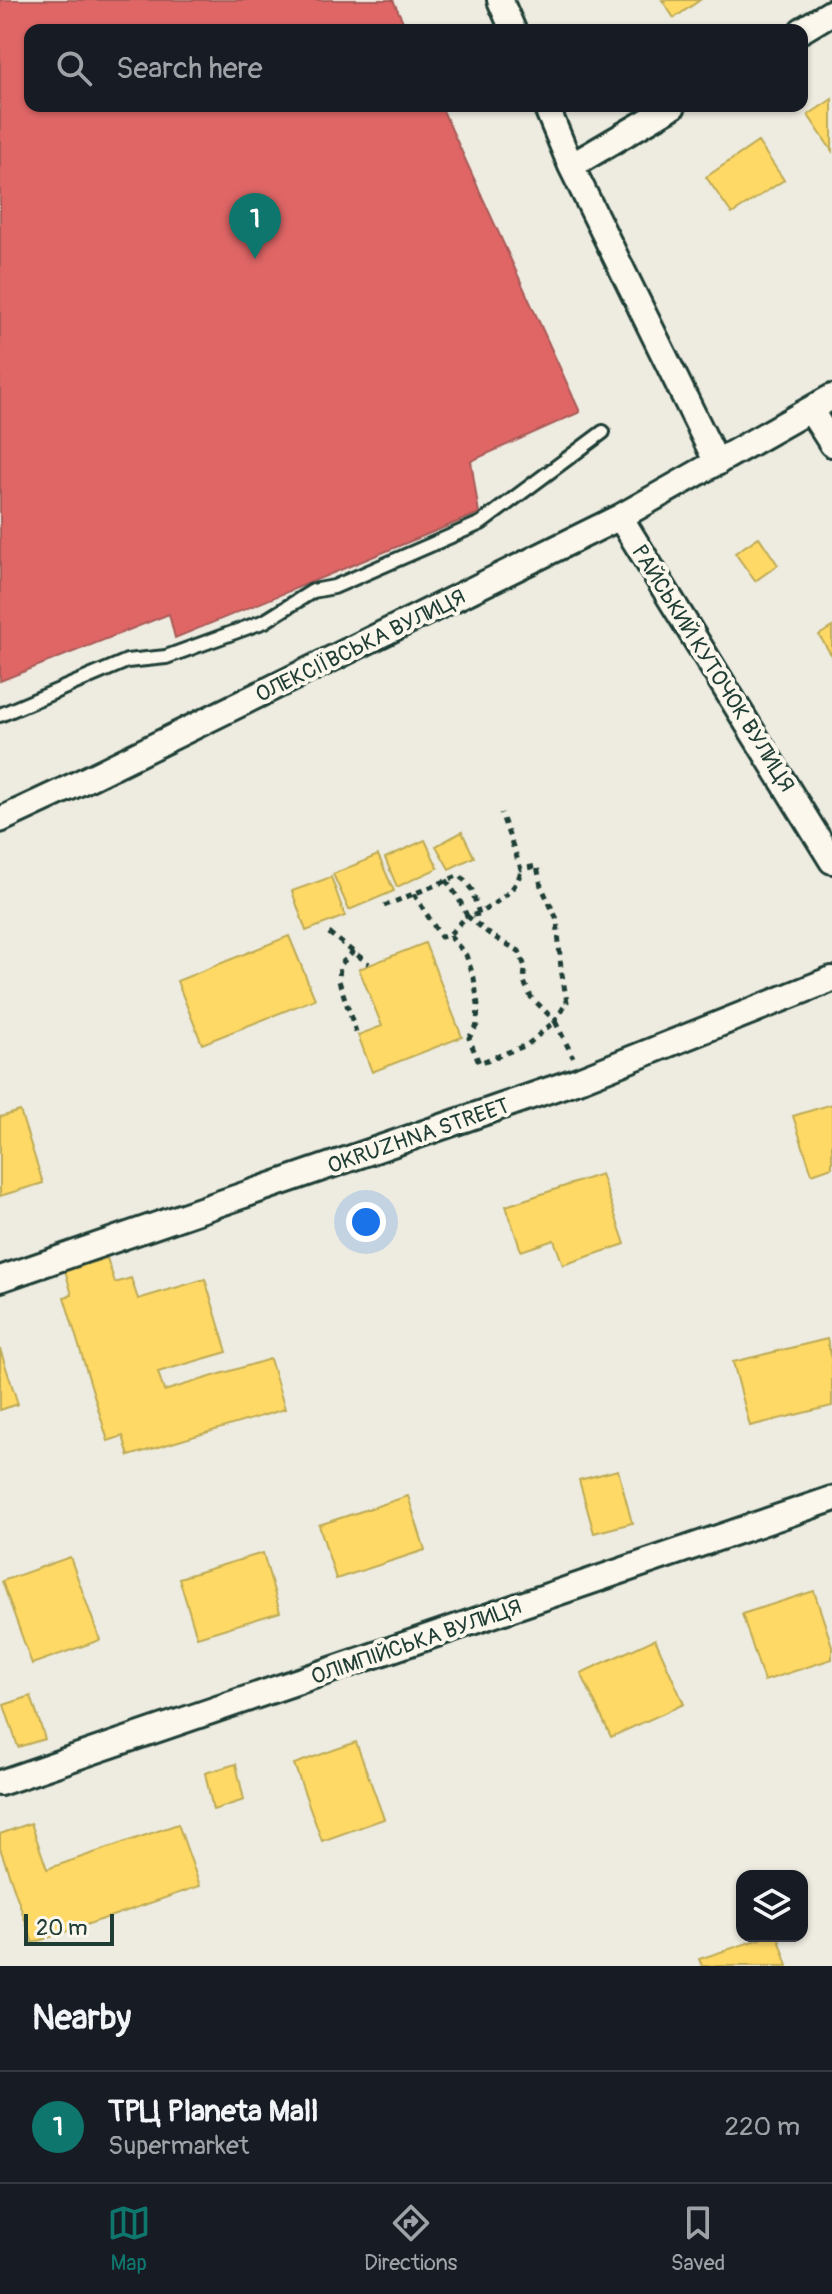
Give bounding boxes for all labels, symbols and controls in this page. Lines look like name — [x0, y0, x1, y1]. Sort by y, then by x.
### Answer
search box — [24, 24, 808, 112]
icon: search — [52, 46, 96, 90]
text: Search here — [116, 50, 263, 87]
pin: 1 — [229, 193, 281, 259]
street label: РАЙСЬКИЙ КУТОЧОК ВУЛИЦЯ — [625, 540, 801, 797]
street label: ОЛЕКСІЇВСЬКА ВУЛИЦЯ — [251, 583, 470, 709]
street label: OKRUZHNA STREET — [324, 1092, 513, 1180]
your location — [346, 1202, 386, 1242]
street label: ОЛІМПІЙСЬКА ВУЛИЦЯ — [307, 1593, 525, 1691]
map controls — [736, 1870, 808, 1942]
button: layers — [736, 1870, 808, 1942]
scale bar — [24, 1910, 114, 1946]
text: 20 m — [36, 1914, 88, 1942]
text: Nearby — [32, 1997, 131, 2040]
text: ТРЦ Planeta Mall — [108, 2093, 318, 2130]
text: 1 — [53, 2111, 63, 2143]
text: 220 m — [724, 2111, 800, 2143]
text: Supermarket — [108, 2130, 249, 2162]
tab: Map — [107, 2201, 151, 2277]
tab: Directions — [364, 2201, 457, 2277]
tab: Saved — [671, 2201, 725, 2277]

